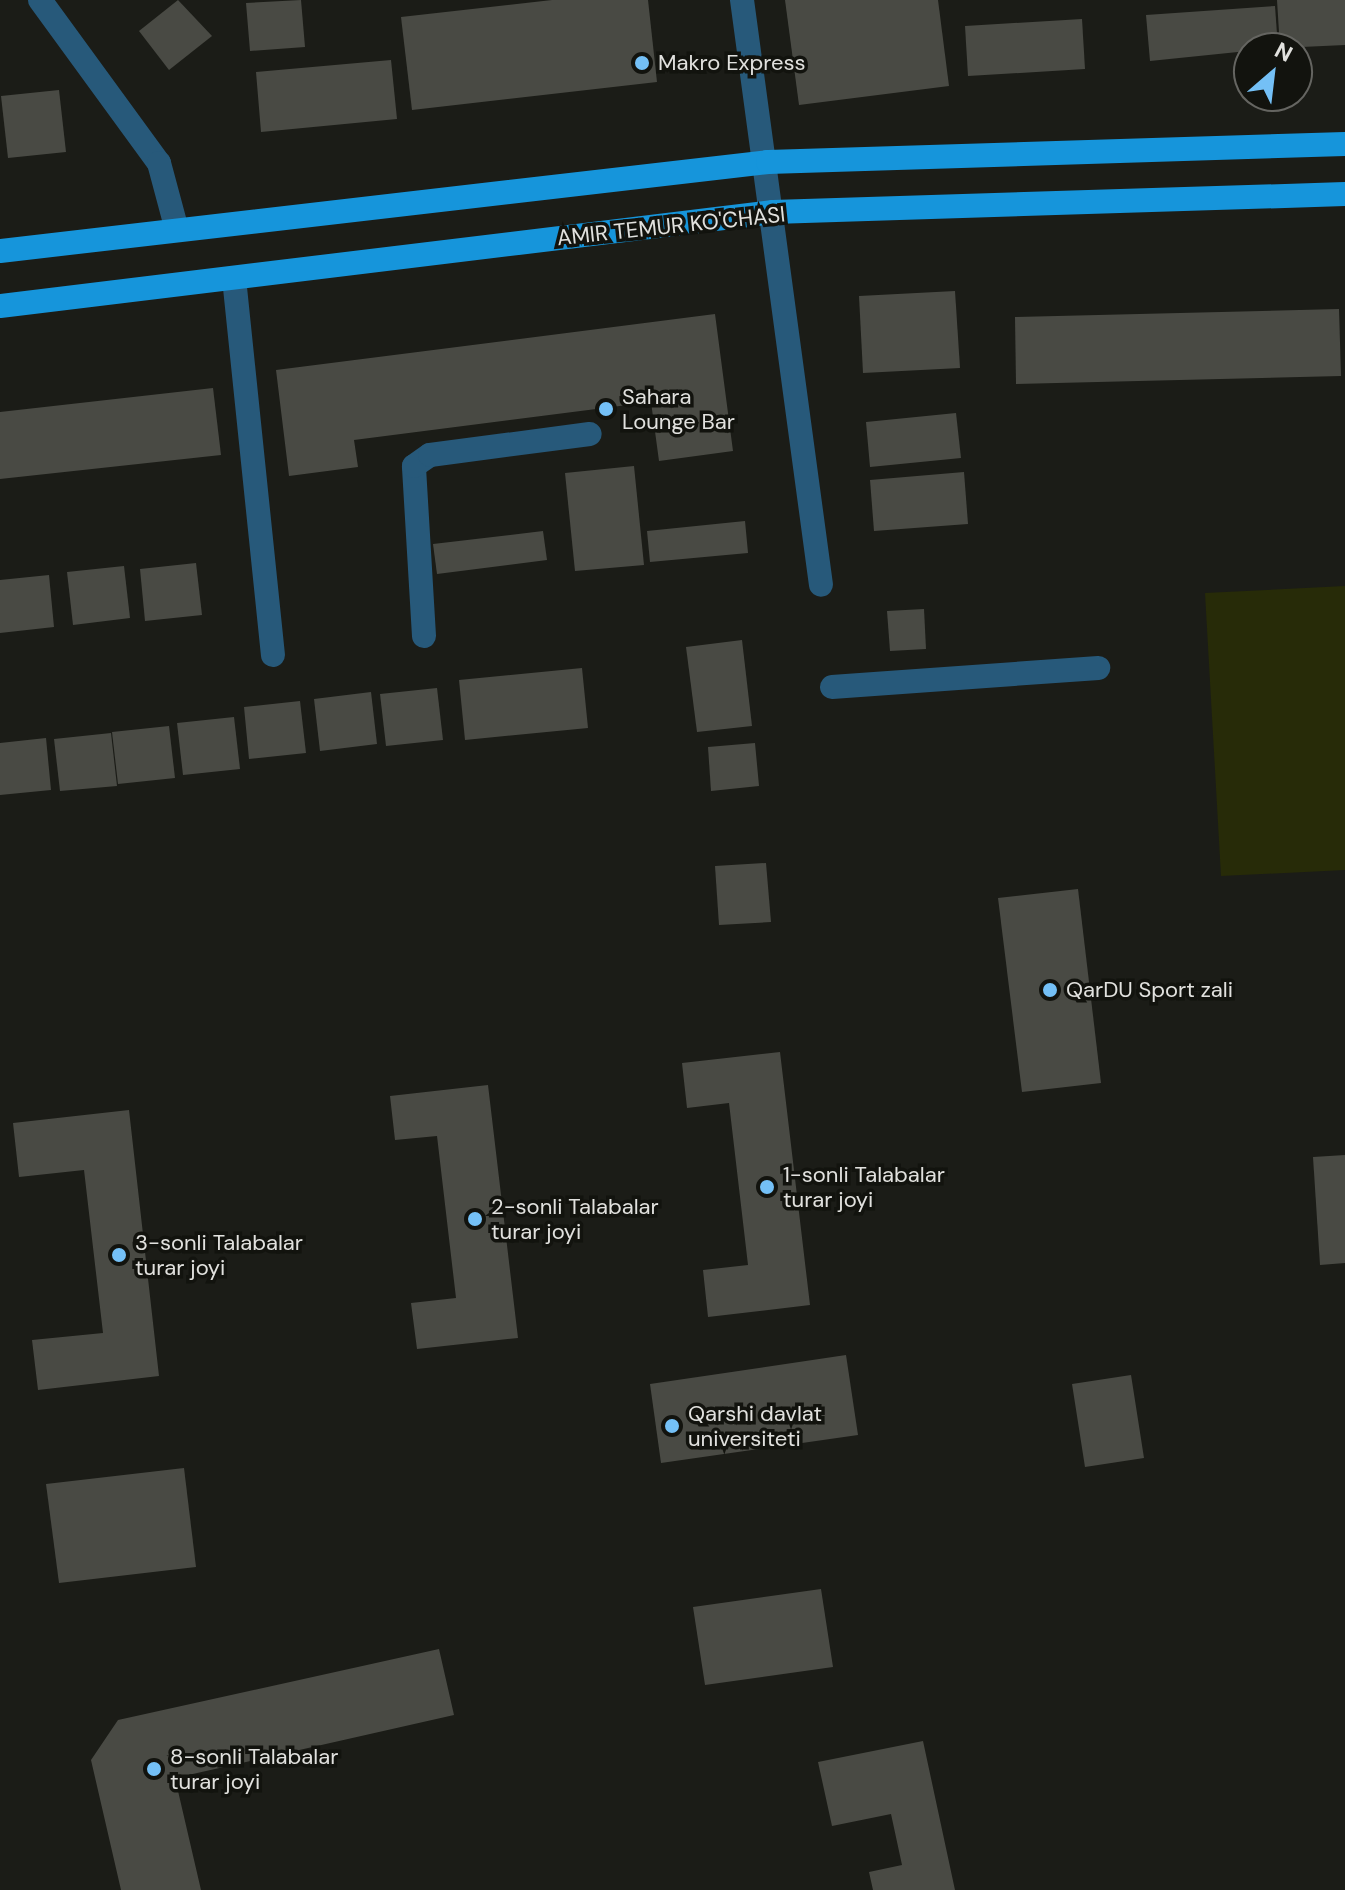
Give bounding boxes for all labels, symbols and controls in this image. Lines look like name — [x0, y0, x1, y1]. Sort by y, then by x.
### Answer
north arrow — [1233, 32, 1313, 112]
text: N — [1270, 36, 1297, 69]
place label: Makro Express — [658, 50, 806, 76]
marker: Makro Express — [633, 54, 651, 72]
street label: AMIR TEMUR KO'CHASI — [555, 201, 787, 251]
place label: Sahara Lounge Bar — [622, 383, 735, 434]
marker: Sahara Lounge Bar — [597, 400, 615, 418]
place label: QarDU Sport zali — [1066, 977, 1233, 1003]
marker: QarDU Sport zali — [1041, 981, 1059, 999]
place label: 1-sonli Talabalar turar joyi — [783, 1161, 945, 1212]
marker: 1-sonli Talabalar turar joyi — [758, 1178, 776, 1196]
place label: 2-sonli Talabalar turar joyi — [491, 1193, 659, 1244]
marker: 2-sonli Talabalar turar joyi — [466, 1210, 484, 1228]
place label: 3-sonli Talabalar turar joyi — [135, 1229, 303, 1280]
marker: 3-sonli Talabalar turar joyi — [110, 1246, 128, 1264]
place label: Qarshi davlat universiteti — [688, 1400, 822, 1452]
marker: Qarshi davlat universiteti — [663, 1417, 681, 1435]
place label: 8-sonli Talabalar turar joyi — [170, 1743, 338, 1794]
marker: 8-sonli Talabalar turar joyi — [145, 1760, 163, 1778]

